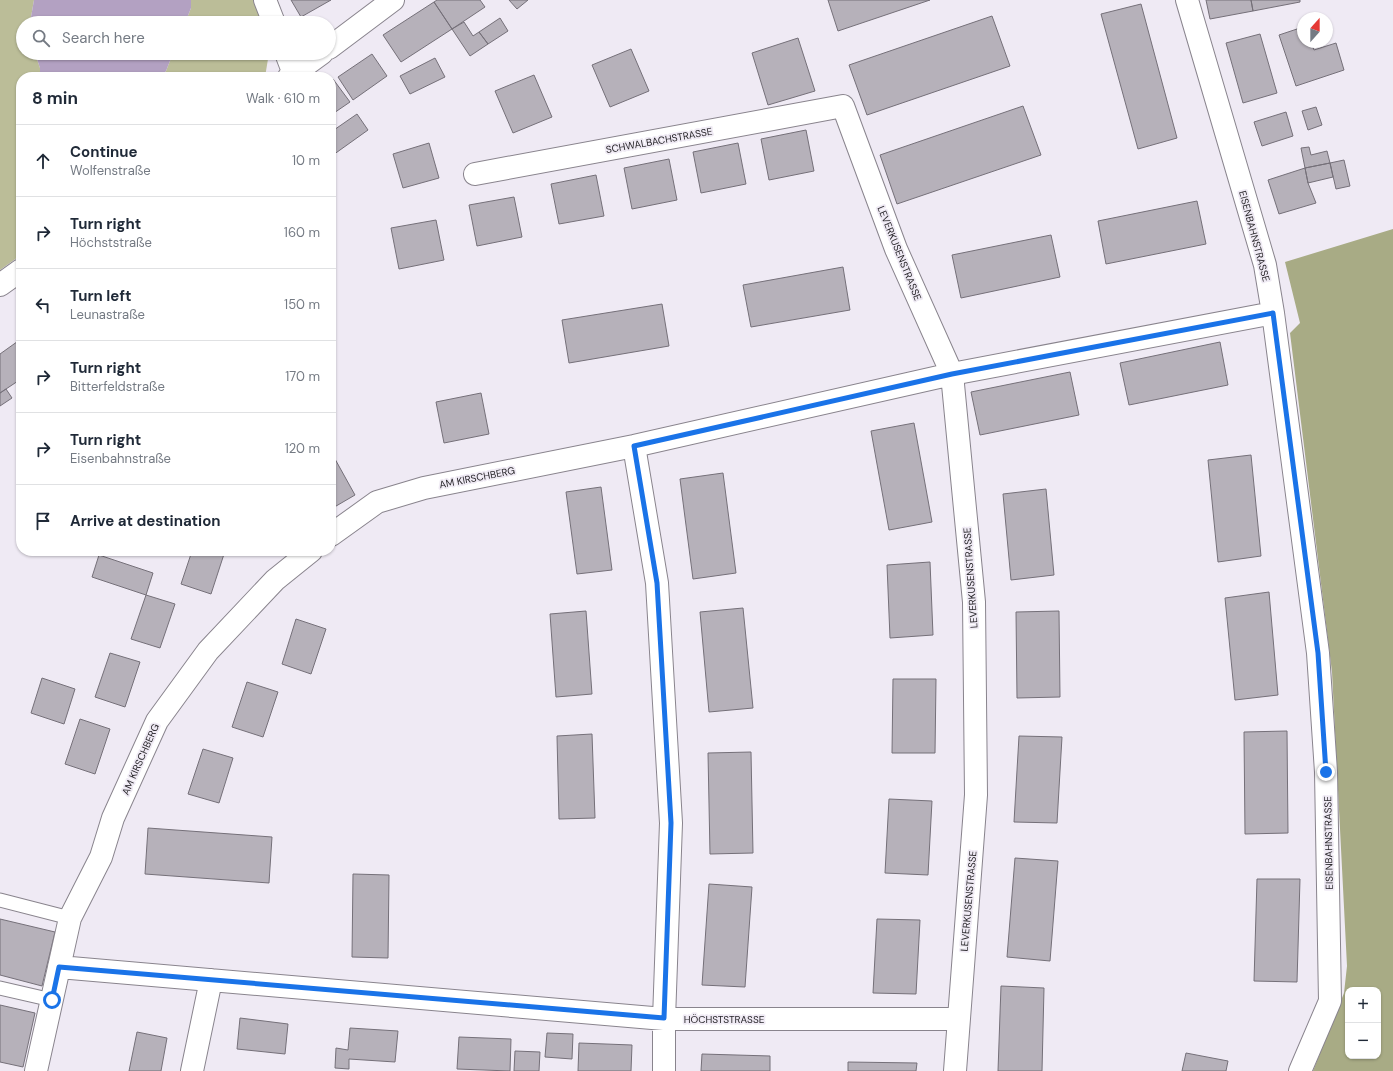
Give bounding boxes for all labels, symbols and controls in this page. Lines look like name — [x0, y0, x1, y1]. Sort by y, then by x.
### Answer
north arrow — [1297, 12, 1333, 48]
search box — [16, 16, 336, 60]
icon: search — [30, 27, 52, 49]
text: Search here — [62, 28, 145, 48]
text: 8 min — [32, 87, 78, 109]
text: Walk · 610 m — [246, 90, 320, 107]
street label: SCHWALBACHSTRASSE — [605, 125, 714, 156]
text: Continue — [70, 142, 138, 162]
icon: ahead — [32, 150, 54, 172]
text: 10 m — [292, 152, 320, 169]
text: Wolfenstraße — [70, 162, 151, 179]
street label: EISENBAHNSTRASSE — [1236, 189, 1273, 283]
street label: LEVERKUSENSTRASSE — [875, 204, 925, 303]
text: Turn right — [70, 214, 141, 234]
icon: right — [32, 222, 54, 244]
text: 160 m — [284, 224, 320, 241]
text: Höchststraße — [70, 234, 152, 251]
text: Turn left — [70, 286, 131, 306]
icon: left — [32, 294, 54, 316]
text: 150 m — [284, 296, 320, 313]
text: Leunastraße — [70, 306, 145, 323]
text: Turn right — [70, 358, 141, 378]
icon: right — [32, 366, 54, 388]
text: 170 m — [285, 368, 320, 385]
text: Bitterfeldstraße — [70, 378, 165, 395]
text: Turn right — [70, 430, 141, 450]
icon: right — [32, 438, 54, 460]
text: 120 m — [285, 440, 320, 457]
text: Eisenbahnstraße — [70, 450, 171, 467]
street label: AM KIRSCHBERG — [438, 464, 516, 491]
icon: arrive — [32, 510, 54, 532]
text: Arrive at destination — [70, 511, 221, 531]
street label: LEVERKUSENSTRASSE — [960, 527, 981, 629]
street label: AM KIRSCHBERG — [119, 721, 162, 797]
route end — [1317, 763, 1335, 781]
street label: EISENBAHNSTRASSE — [1321, 796, 1336, 890]
street label: LEVERKUSENSTRASSE — [958, 850, 979, 952]
map controls — [1345, 987, 1381, 1059]
button: + — [1345, 987, 1381, 1023]
route start — [43, 991, 61, 1009]
street label: HÖCHSTSTRASSE — [684, 1013, 765, 1026]
button: − — [1345, 1023, 1381, 1059]

